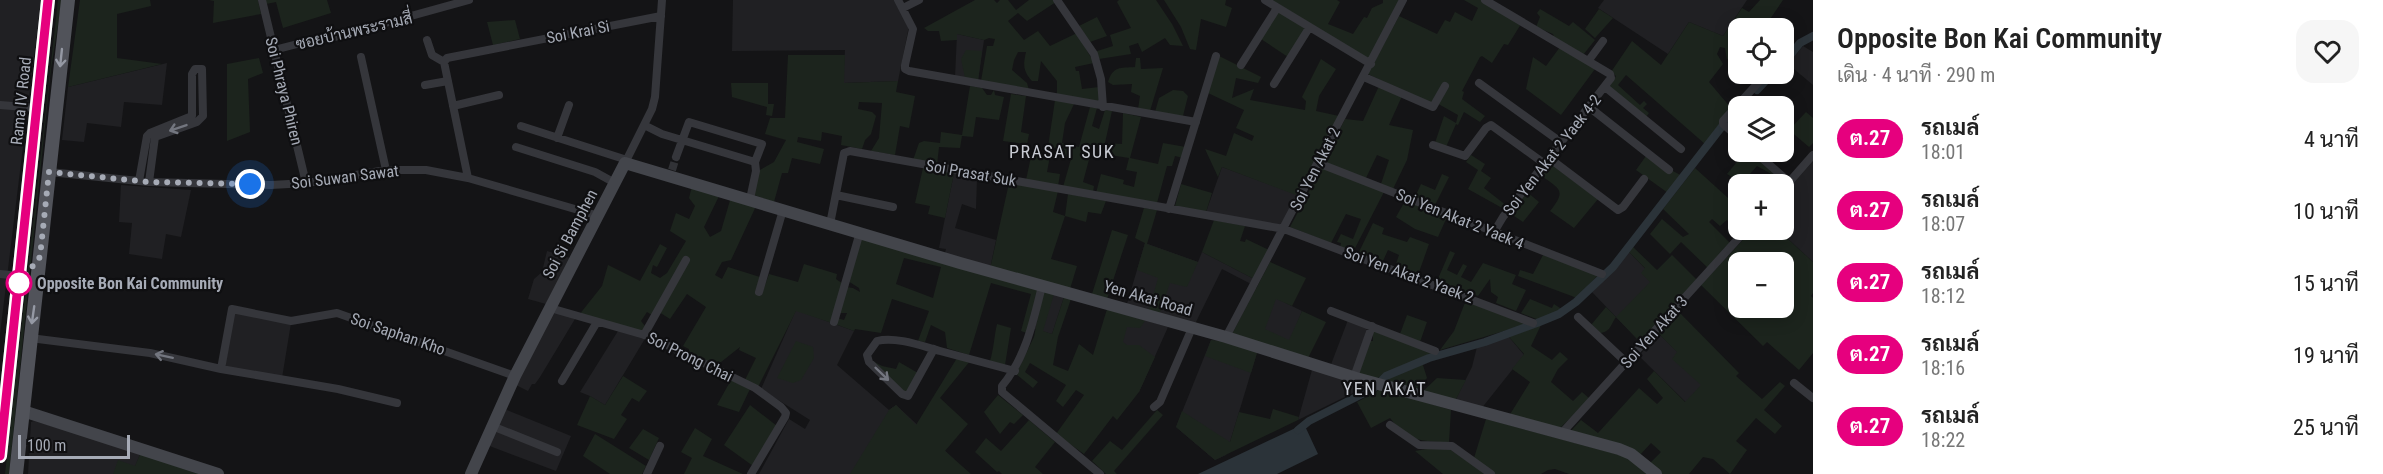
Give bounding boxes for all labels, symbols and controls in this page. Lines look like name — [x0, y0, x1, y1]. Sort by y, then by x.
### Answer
street label: ซอยบ้านพระรามสี่ — [293, 3, 414, 54]
street label: Soi Krai Si — [545, 17, 611, 47]
map controls — [1728, 18, 1794, 318]
button: locate — [1728, 18, 1794, 84]
button: heart — [2296, 20, 2359, 83]
text: Opposite Bon Kai Community — [1837, 22, 2162, 55]
street label: Soi Phraya Phiren — [261, 35, 307, 147]
one-way arrow — [55, 48, 66, 68]
street label: Rama IV Road — [7, 56, 35, 146]
text: เดิน · 4 นาที · 290 m — [1837, 63, 1995, 87]
street label: Soi Yen Akat 2 Yaek 4-2 — [1499, 91, 1605, 219]
button: layers — [1728, 96, 1794, 162]
text: รถเมล์ — [1921, 115, 1979, 140]
one-way arrow — [169, 123, 188, 134]
street label: Soi Yen Akat 2 — [1286, 124, 1344, 214]
text: ต.27 — [1850, 126, 1890, 150]
text: 4 นาที — [2304, 127, 2359, 152]
text: 18:01 — [1921, 140, 1965, 164]
district label: PRASAT SUK — [1009, 141, 1115, 162]
street label: Soi Prasat Suk — [924, 156, 1018, 190]
street label: Soi Suwan Sawat — [290, 161, 400, 193]
your location — [235, 169, 265, 199]
button: + — [1728, 174, 1794, 240]
street label: Soi Yen Akat 2 Yaek 4 — [1393, 185, 1527, 253]
street label: Soi Si Bamphen — [538, 186, 602, 282]
text: รถเมล์ — [1921, 187, 1979, 212]
text: ต.27 — [1850, 198, 1890, 222]
text: 10 นาที — [2293, 199, 2359, 224]
text: 18:07 — [1921, 212, 1965, 236]
street label: Soi Yen Akat 2 Yaek 2 — [1342, 243, 1476, 307]
button: − — [1728, 252, 1794, 318]
text: รถเมล์ — [1921, 259, 1979, 284]
marker: Opposite Bon Kai Community — [6, 270, 32, 296]
text: ต.27 — [1850, 270, 1890, 294]
text: 15 นาที — [2293, 271, 2359, 296]
place label: Opposite Bon Kai Community — [37, 274, 223, 293]
street label: Yen Akat Road — [1101, 276, 1195, 320]
text: 18:12 — [1921, 284, 1965, 308]
street label: Soi Yen Akat 3 — [1617, 292, 1691, 372]
one-way arrow — [27, 304, 38, 324]
street label: Soi Saphan Kho — [348, 309, 448, 359]
street label: Soi Prong Chai — [644, 328, 736, 386]
text: รถเมล์ — [1921, 331, 1979, 356]
text: ต.27 — [1850, 342, 1890, 366]
text: 19 นาที — [2293, 343, 2359, 368]
one-way arrow — [155, 350, 174, 362]
text: 18:16 — [1921, 356, 1965, 380]
one-way arrow — [874, 367, 889, 381]
district label: YEN AKAT — [1343, 378, 1427, 399]
text: รถเมล์ — [1921, 403, 1979, 428]
text: ต.27 — [1850, 414, 1890, 438]
text: 25 นาที — [2293, 415, 2359, 440]
text: 18:22 — [1921, 428, 1965, 452]
scale bar — [18, 432, 130, 460]
text: 100 m — [27, 436, 66, 455]

